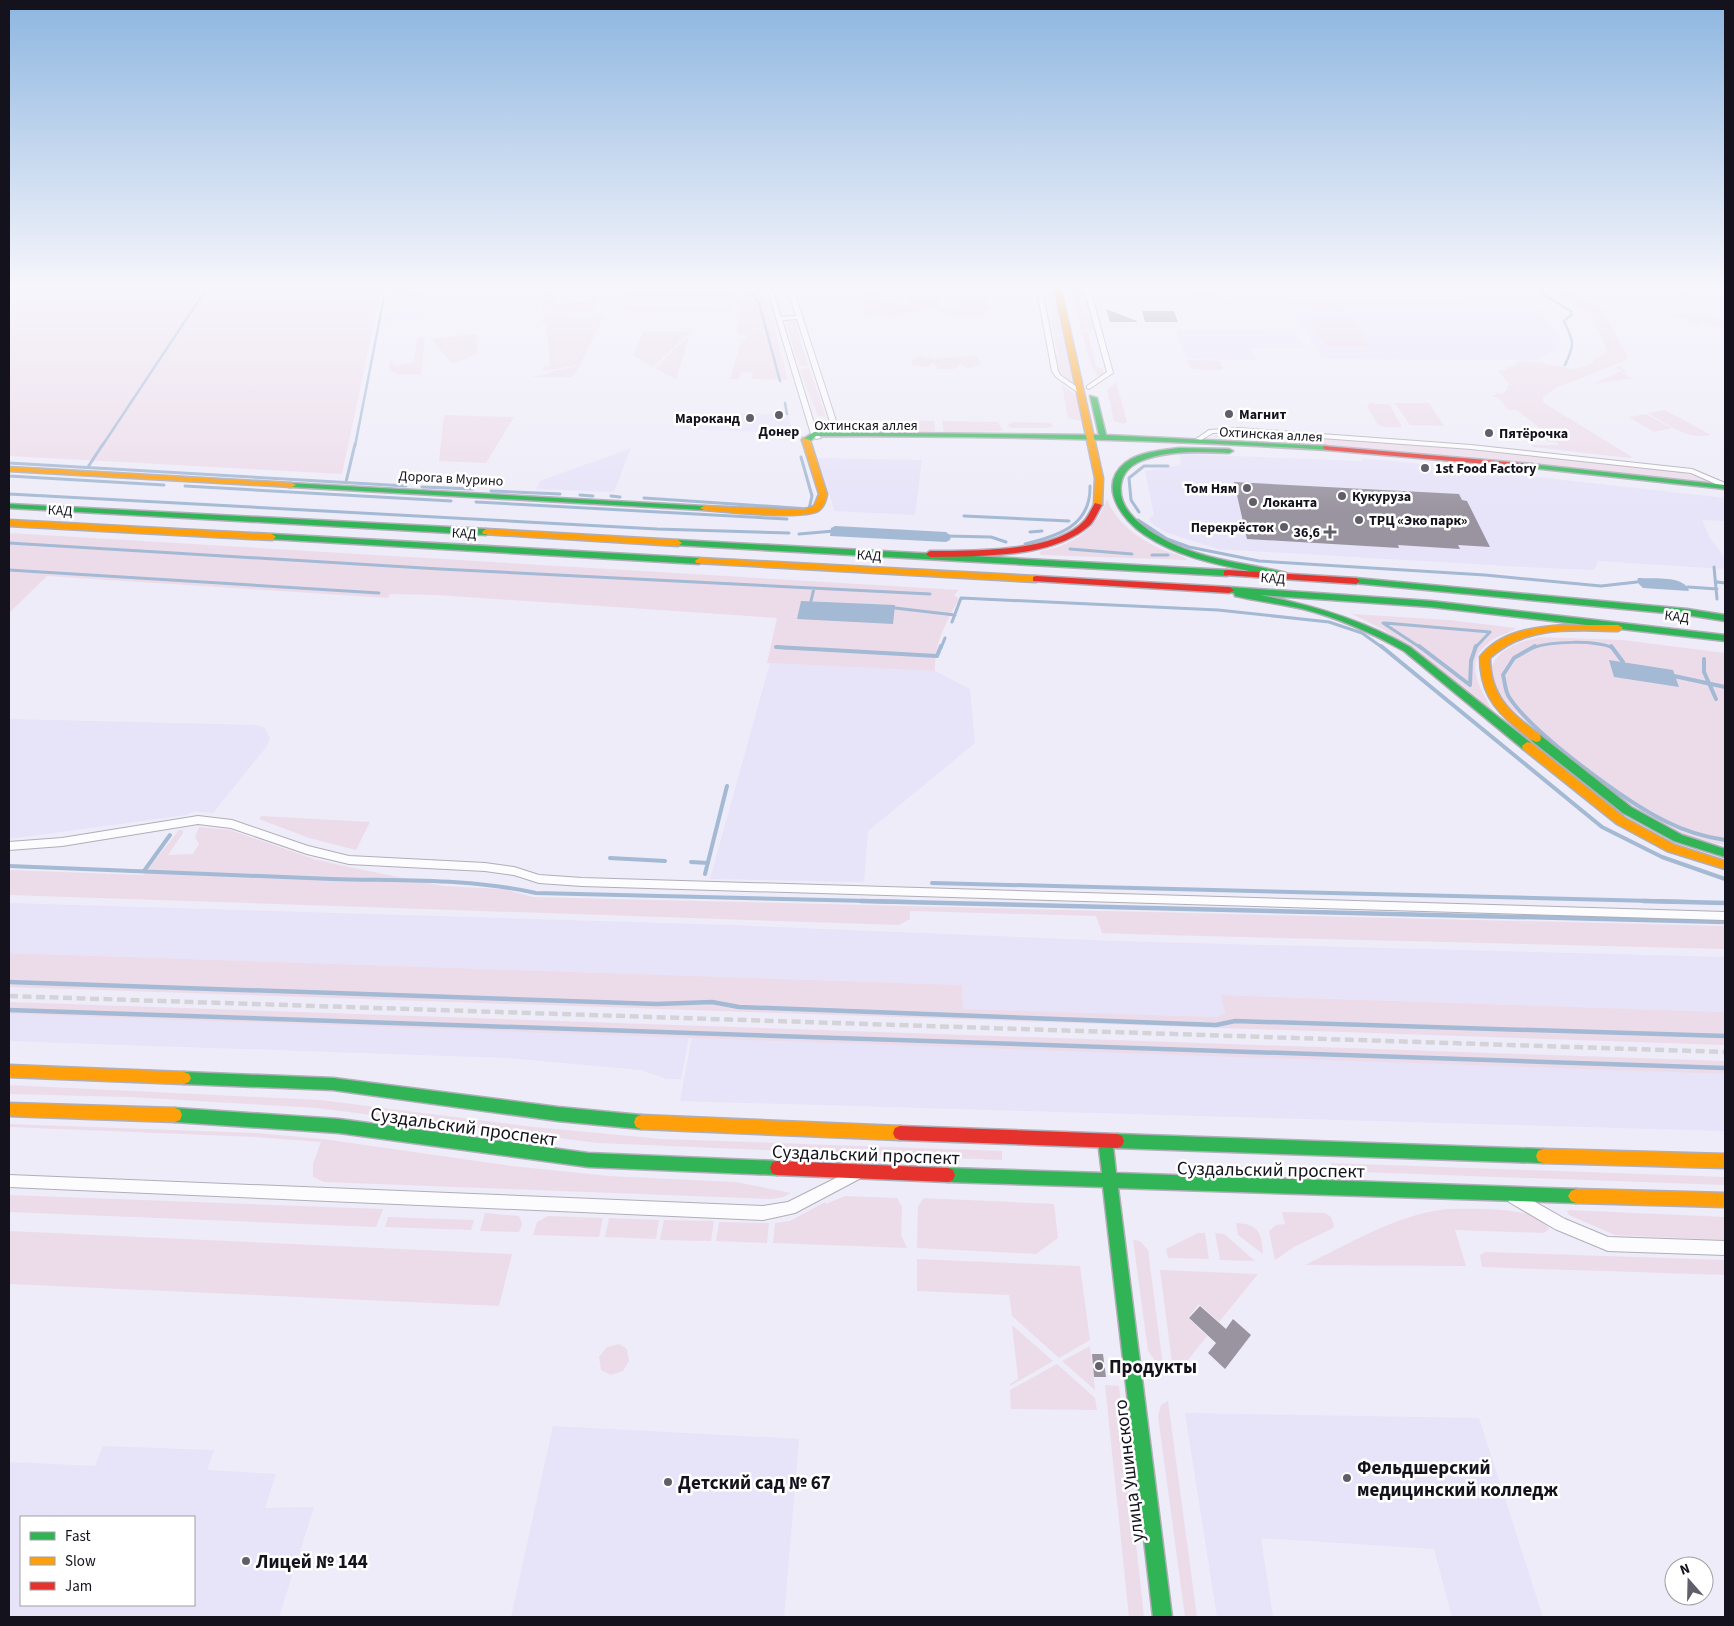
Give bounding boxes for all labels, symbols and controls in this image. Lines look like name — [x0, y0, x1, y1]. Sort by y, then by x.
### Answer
place label: Магнит — [1239, 405, 1286, 425]
marker: Магнит — [1223, 408, 1235, 420]
place label: Мароканд — [675, 409, 741, 429]
marker: Донер — [773, 409, 785, 421]
marker: Мароканд — [744, 412, 756, 424]
street label: Охтинская аллея — [814, 416, 918, 436]
place label: Донер — [759, 422, 799, 442]
street label: Охтинская аллея — [1219, 422, 1323, 448]
place label: Пятёрочка — [1499, 424, 1568, 444]
marker: Пятёрочка — [1483, 427, 1495, 439]
place label: 1st Food Factory — [1435, 459, 1537, 479]
marker: 1st Food Factory — [1419, 462, 1431, 474]
street label: Дорога в Мурино — [398, 466, 504, 492]
place label: Том Ням — [1184, 479, 1237, 499]
marker: Том Ням — [1241, 482, 1253, 494]
place label: Кукуруза — [1352, 487, 1411, 507]
marker: Кукуруза — [1336, 490, 1348, 502]
place label: Локанта — [1262, 493, 1317, 513]
marker: Локанта — [1247, 496, 1259, 508]
street label: КАД — [47, 500, 73, 522]
place label: ТРЦ «Эко парк» — [1369, 511, 1468, 531]
marker: ТРЦ «Эко парк» — [1353, 514, 1365, 526]
place label: Перекрёсток — [1191, 518, 1274, 538]
marker: Перекрёсток — [1278, 521, 1290, 533]
street label: КАД — [451, 523, 477, 545]
place label: 36,6 — [1294, 523, 1320, 543]
marker: 36,6 — [1324, 526, 1336, 538]
street label: КАД — [856, 545, 882, 567]
street label: КАД — [1260, 568, 1286, 590]
street label: КАД — [1663, 606, 1690, 628]
street label: Суздальский проспект — [369, 1101, 559, 1154]
street label: Суздальский проспект — [771, 1139, 961, 1172]
street label: Суздальский проспект — [1177, 1155, 1366, 1186]
place label: Продукты — [1109, 1354, 1197, 1381]
marker: Продукты — [1093, 1360, 1105, 1372]
street label: улица Ушинского — [1107, 1398, 1152, 1544]
place label: Фельдшерский медицинский колледж — [1357, 1455, 1558, 1504]
place label: Детский сад № 67 — [678, 1470, 831, 1497]
marker: Фельдшерский медицинский колледж — [1341, 1472, 1353, 1484]
marker: Детский сад № 67 — [662, 1476, 674, 1488]
legend — [20, 1516, 195, 1606]
text: Fast — [65, 1526, 91, 1547]
place label: Лицей № 144 — [255, 1549, 368, 1576]
text: Slow — [65, 1551, 96, 1572]
marker: Лицей № 144 — [240, 1555, 252, 1567]
north arrow — [1664, 1556, 1714, 1606]
text: N — [1677, 1559, 1693, 1581]
text: Jam — [65, 1576, 92, 1597]

